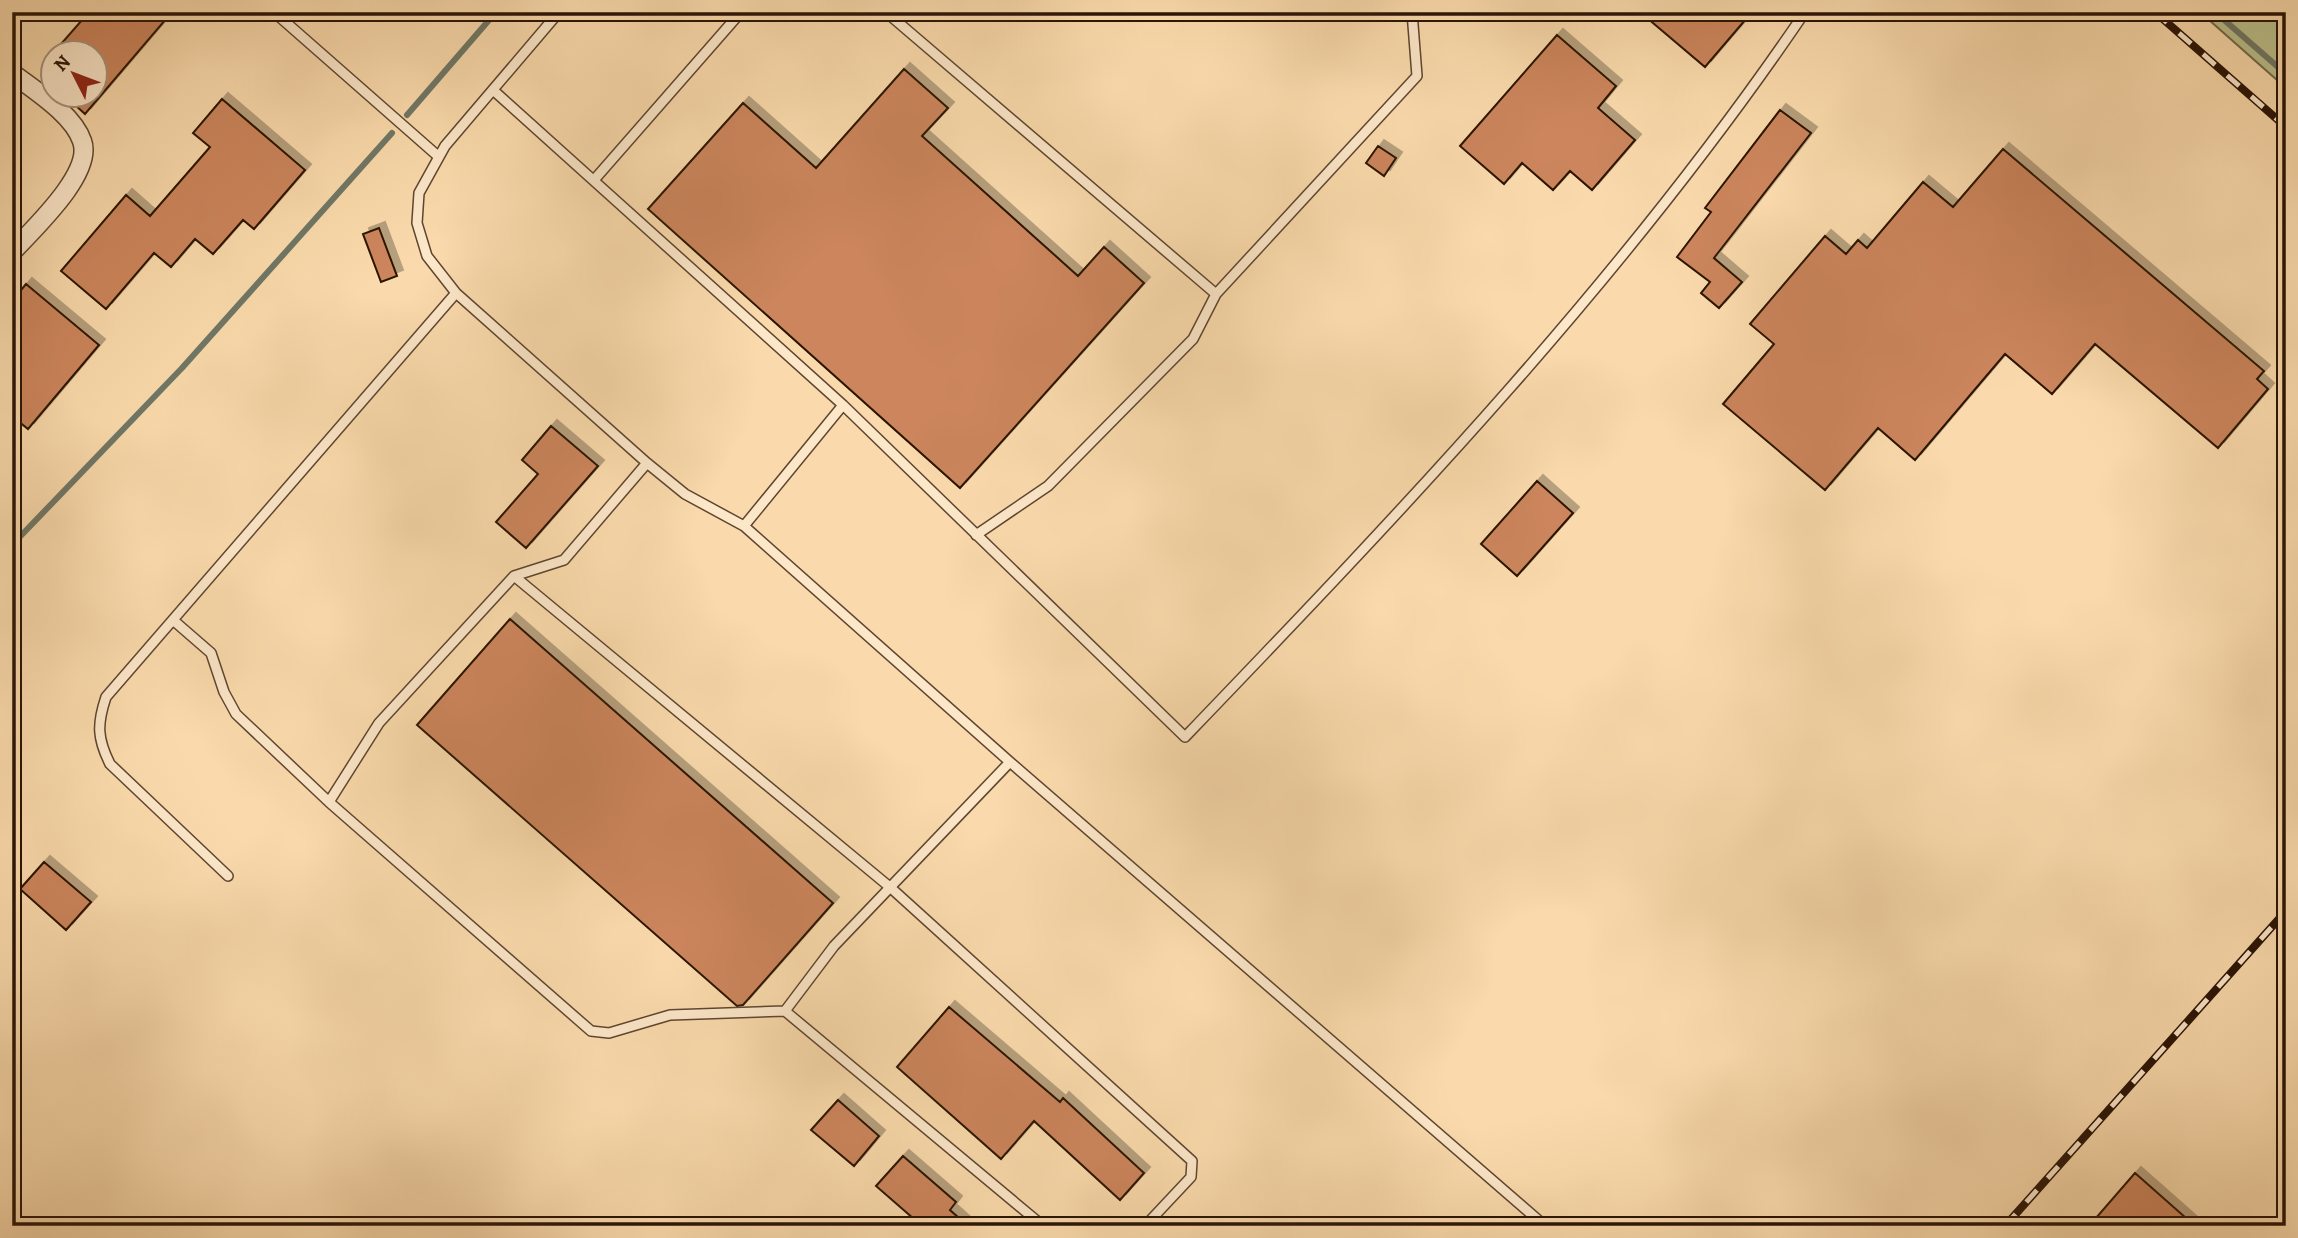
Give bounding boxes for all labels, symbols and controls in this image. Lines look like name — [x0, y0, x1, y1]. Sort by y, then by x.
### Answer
north arrow — [38, 38, 108, 108]
text: N — [48, 49, 77, 77]

